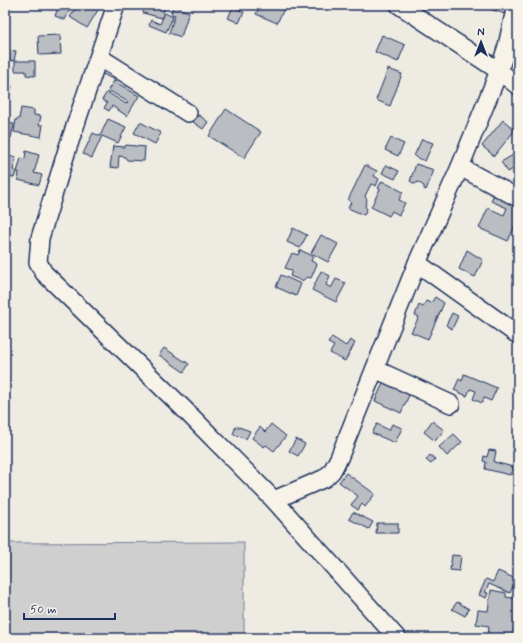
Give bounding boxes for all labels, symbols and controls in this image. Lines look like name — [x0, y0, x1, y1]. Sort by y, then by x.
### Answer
north arrow — [461, 22, 501, 62]
text: N — [477, 26, 485, 40]
scale bar — [24, 595, 115, 621]
text: 50 m — [30, 602, 57, 618]

